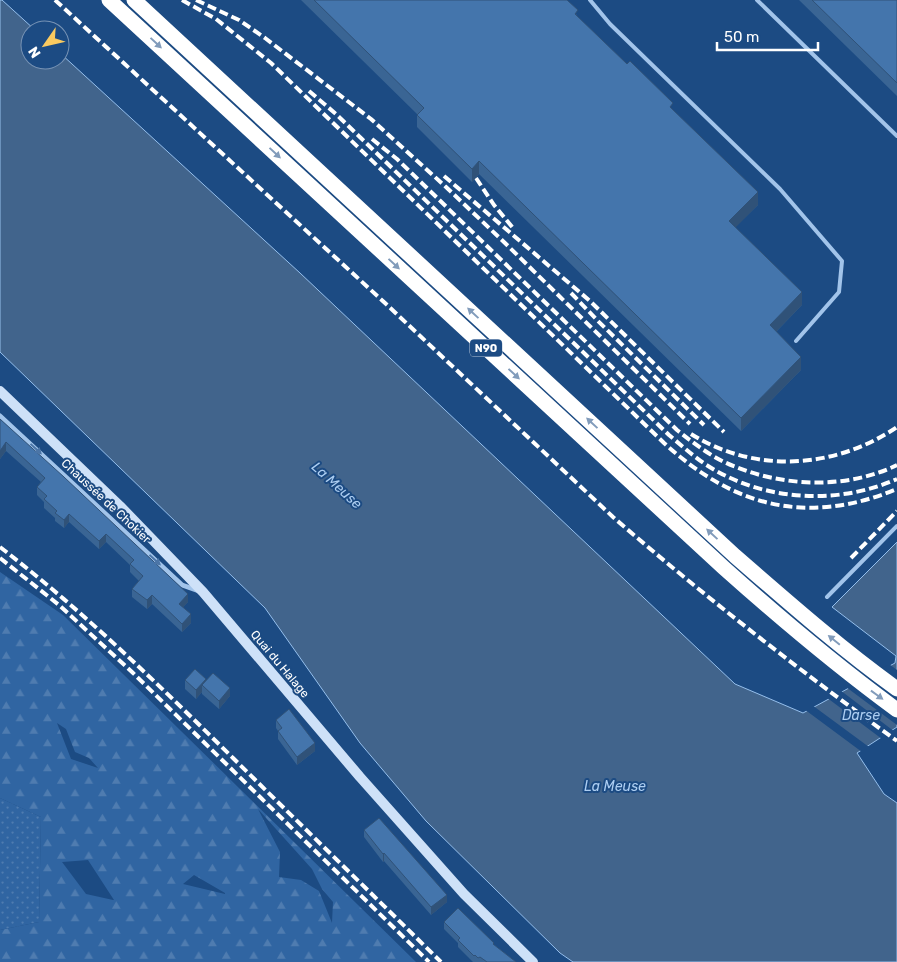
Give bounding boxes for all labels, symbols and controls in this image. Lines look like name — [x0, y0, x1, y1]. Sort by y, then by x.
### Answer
north arrow — [20, 20, 70, 70]
scale bar — [717, 20, 818, 52]
text: 50 m — [724, 28, 759, 46]
one-way arrow — [149, 37, 161, 49]
text: N — [25, 43, 45, 61]
one-way arrow — [269, 147, 281, 159]
one-way arrow — [388, 258, 401, 269]
one-way arrow — [468, 307, 480, 319]
road number: N90 — [470, 339, 502, 356]
one-way arrow — [507, 368, 519, 380]
one-way arrow — [586, 418, 599, 429]
one-way arrow — [29, 443, 41, 455]
street label: Chaussée de Chokier — [58, 456, 154, 546]
water label: La Meuse — [308, 458, 365, 513]
one-way arrow — [706, 528, 718, 540]
one-way arrow — [148, 554, 160, 566]
street label: Quai du Halage — [248, 627, 312, 701]
one-way arrow — [828, 635, 841, 646]
one-way arrow — [870, 690, 884, 700]
water label: Darse — [842, 707, 880, 724]
water label: La Meuse — [584, 778, 646, 795]

